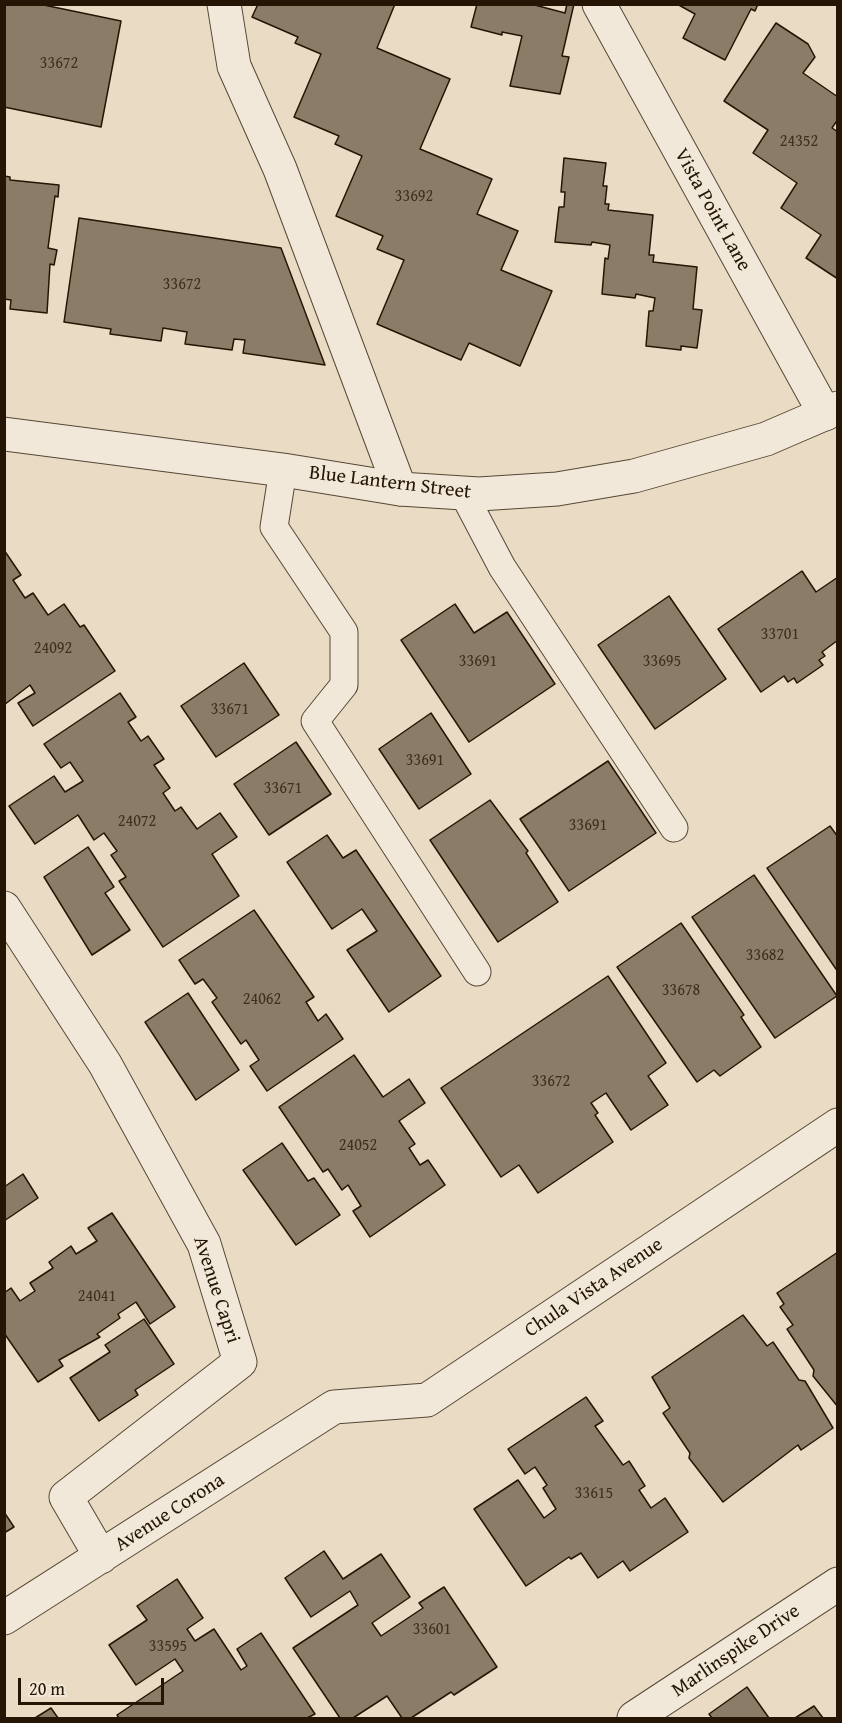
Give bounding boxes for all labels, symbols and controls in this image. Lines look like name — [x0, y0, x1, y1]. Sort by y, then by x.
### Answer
house number: 33672 — [40, 54, 78, 74]
house number: 24352 — [780, 132, 818, 152]
street label: Vista Point Lane — [668, 144, 756, 276]
house number: 33692 — [395, 187, 433, 207]
house number: 33672 — [163, 275, 201, 295]
street label: Blue Lantern Street — [308, 461, 472, 505]
house number: 33701 — [761, 625, 799, 645]
house number: 24092 — [34, 639, 72, 659]
house number: 33691 — [459, 652, 497, 672]
house number: 33695 — [643, 652, 681, 672]
house number: 33671 — [211, 700, 249, 720]
house number: 33691 — [406, 751, 444, 771]
house number: 33671 — [264, 779, 302, 799]
house number: 24072 — [118, 812, 156, 832]
house number: 33691 — [569, 816, 607, 836]
house number: 33682 — [746, 946, 784, 966]
house number: 33678 — [662, 981, 700, 1001]
house number: 24062 — [243, 990, 281, 1010]
house number: 33672 — [532, 1072, 570, 1092]
house number: 24052 — [339, 1136, 377, 1156]
street label: Chula Vista Avenue — [520, 1233, 668, 1343]
street label: Avenue Capri — [187, 1234, 245, 1346]
house number: 24041 — [78, 1287, 116, 1307]
street label: Avenue Corona — [111, 1469, 229, 1557]
house number: 33615 — [575, 1484, 613, 1504]
street label: Marlinspike Drive — [667, 1599, 805, 1703]
house number: 33601 — [413, 1620, 451, 1640]
house number: 33595 — [149, 1637, 187, 1657]
scale bar — [21, 1666, 166, 1704]
text: 20 m — [29, 1675, 65, 1702]

